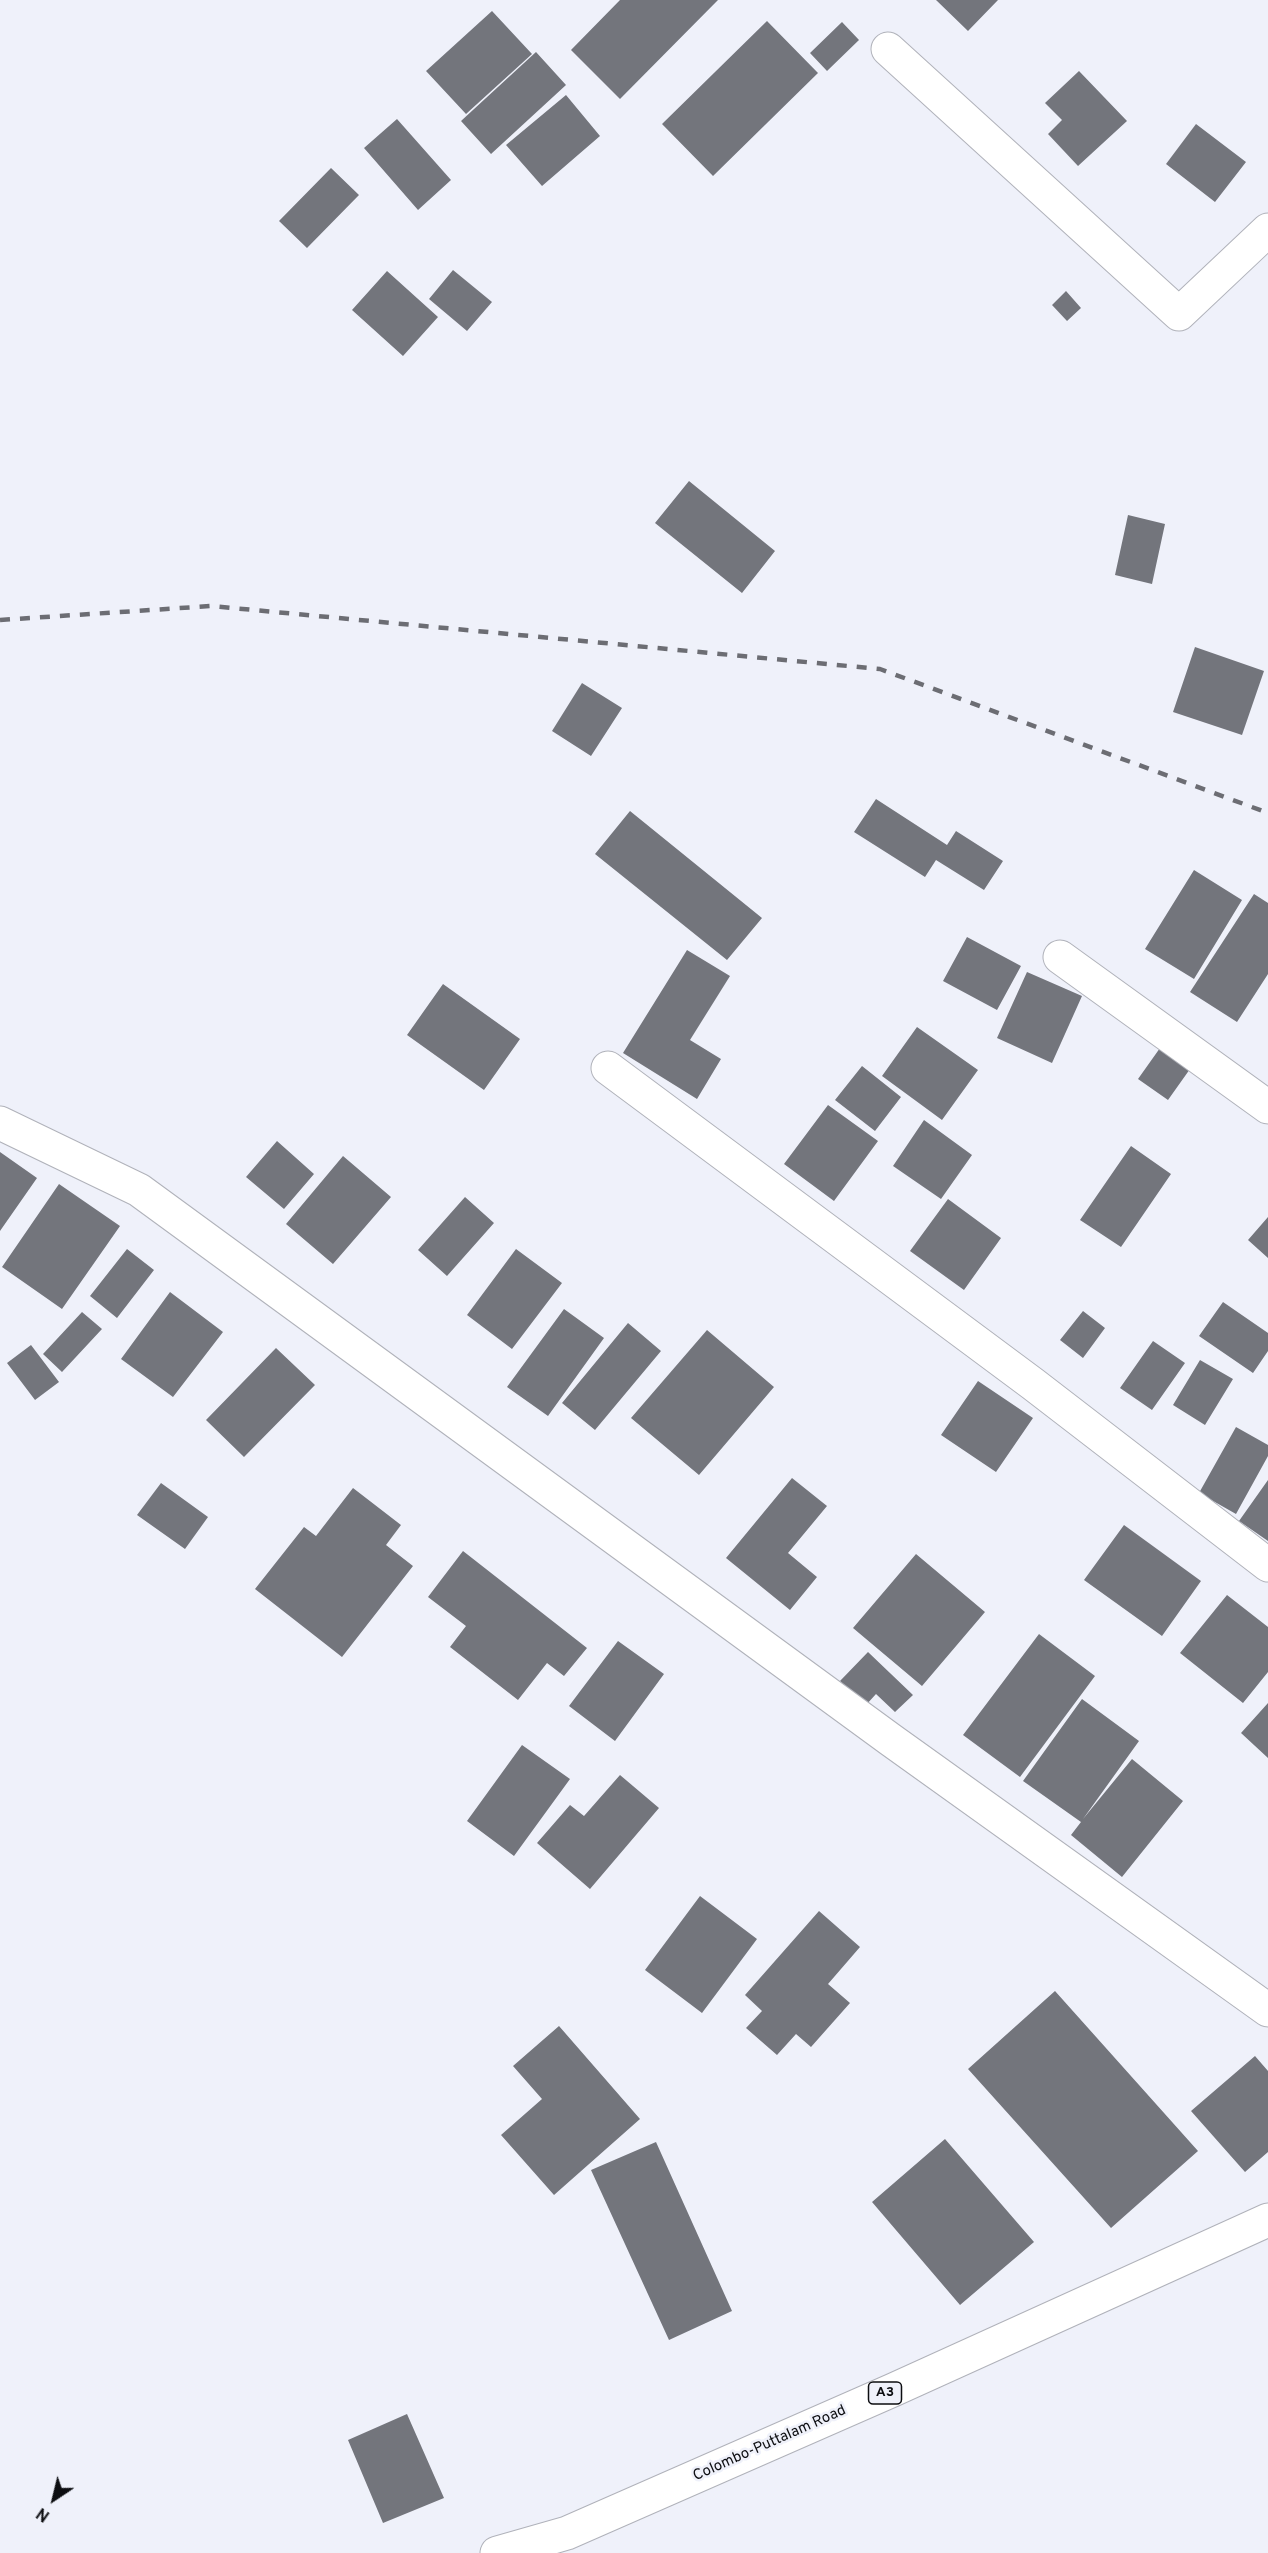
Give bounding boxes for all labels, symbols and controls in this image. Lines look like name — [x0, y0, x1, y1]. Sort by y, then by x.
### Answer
road number: A3 — [868, 2382, 902, 2404]
street label: Colombo-Puttalam Road — [691, 2402, 849, 2486]
north arrow — [24, 2469, 84, 2529]
text: N — [33, 2502, 54, 2525]

